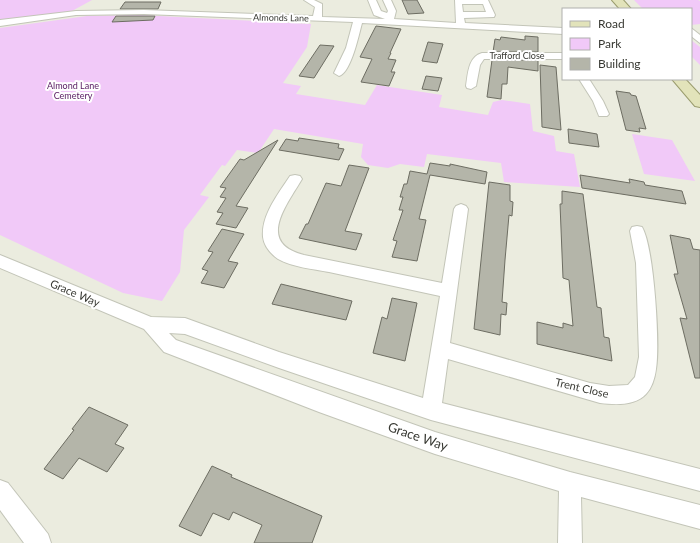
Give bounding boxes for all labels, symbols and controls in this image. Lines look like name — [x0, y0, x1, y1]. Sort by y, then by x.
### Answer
legend — [562, 8, 692, 80]
street label: Almonds Lane — [253, 12, 309, 23]
text: Road — [598, 16, 625, 31]
text: Park — [598, 36, 622, 51]
street label: Trafford Close — [489, 50, 545, 61]
text: Building — [598, 56, 641, 71]
park label: Almond Lane Cemetery — [47, 80, 99, 101]
street label: Grace Way — [48, 276, 102, 309]
street label: Trent Close — [554, 375, 610, 400]
street label: Grace Way — [386, 418, 450, 454]

